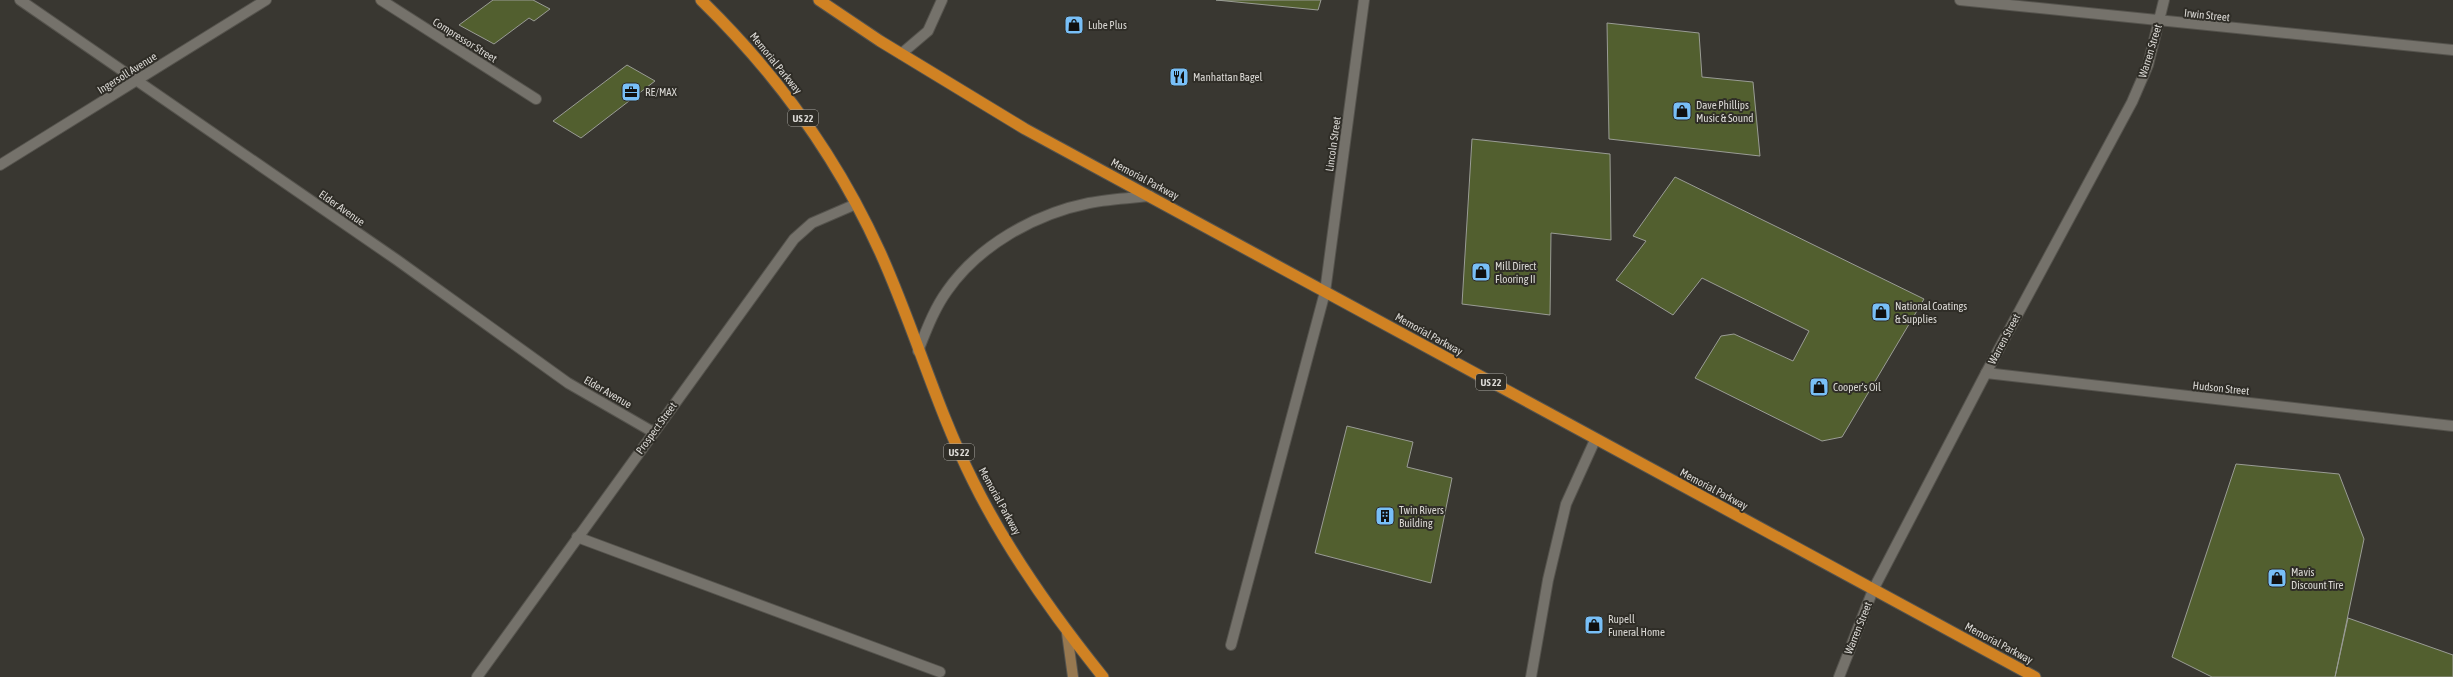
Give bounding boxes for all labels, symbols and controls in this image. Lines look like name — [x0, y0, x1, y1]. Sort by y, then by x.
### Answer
street label: Irwin Street — [2183, 7, 2231, 23]
shop icon: Lube Plus — [1063, 14, 1085, 36]
street label: Compressor Street — [431, 15, 499, 65]
place label: Lube Plus — [1088, 19, 1127, 31]
street label: Warren Street — [2136, 23, 2164, 79]
street label: Memorial Parkway — [748, 30, 805, 96]
street label: Ingersoll Avenue — [95, 50, 159, 96]
restaurant icon: Manhattan Bagel — [1168, 66, 1190, 88]
place label: Manhattan Bagel — [1193, 71, 1262, 83]
office icon: RE/MAX — [620, 81, 642, 103]
place label: RE/MAX — [645, 86, 677, 98]
place label: Dave Phillips Music & Sound — [1696, 99, 1754, 124]
shop icon: Dave Phillips Music & Sound — [1671, 100, 1693, 122]
road number: US 22 — [788, 110, 818, 126]
street label: Lincoln Street — [1323, 116, 1343, 172]
street label: Memorial Parkway — [1109, 156, 1181, 202]
street label: Elder Avenue — [317, 188, 367, 228]
place label: Mill Direct Flooring II — [1495, 260, 1536, 285]
shop icon: Mill Direct Flooring II — [1470, 261, 1492, 283]
place label: National Coatings & Supplies — [1895, 300, 1967, 325]
shop icon: National Coatings & Supplies — [1870, 301, 1892, 323]
street label: Memorial Parkway — [1393, 311, 1465, 358]
street label: Warren Street — [1986, 312, 2022, 366]
street label: Elder Avenue — [582, 374, 634, 410]
road number: US 22 — [1476, 374, 1506, 390]
shop icon: Cooper's Oil — [1808, 376, 1830, 398]
street label: Hudson Street — [2192, 379, 2250, 397]
place label: Cooper's Oil — [1833, 381, 1881, 393]
street label: Prospect Street — [633, 400, 679, 456]
road number: US 22 — [944, 444, 974, 460]
street label: Memorial Parkway — [977, 465, 1024, 537]
street label: Memorial Parkway — [1678, 466, 1750, 512]
place label: Twin Rivers Building — [1399, 504, 1444, 529]
building icon: Twin Rivers Building — [1374, 505, 1396, 527]
place label: Mavis Discount Tire — [2291, 566, 2344, 591]
shop icon: Mavis Discount Tire — [2266, 567, 2288, 589]
street label: Warren Street — [1842, 600, 1874, 656]
place label: Rupell Funeral Home — [1608, 613, 1665, 638]
shop icon: Rupell Funeral Home — [1583, 614, 1605, 636]
street label: Memorial Parkway — [1963, 620, 2035, 666]

